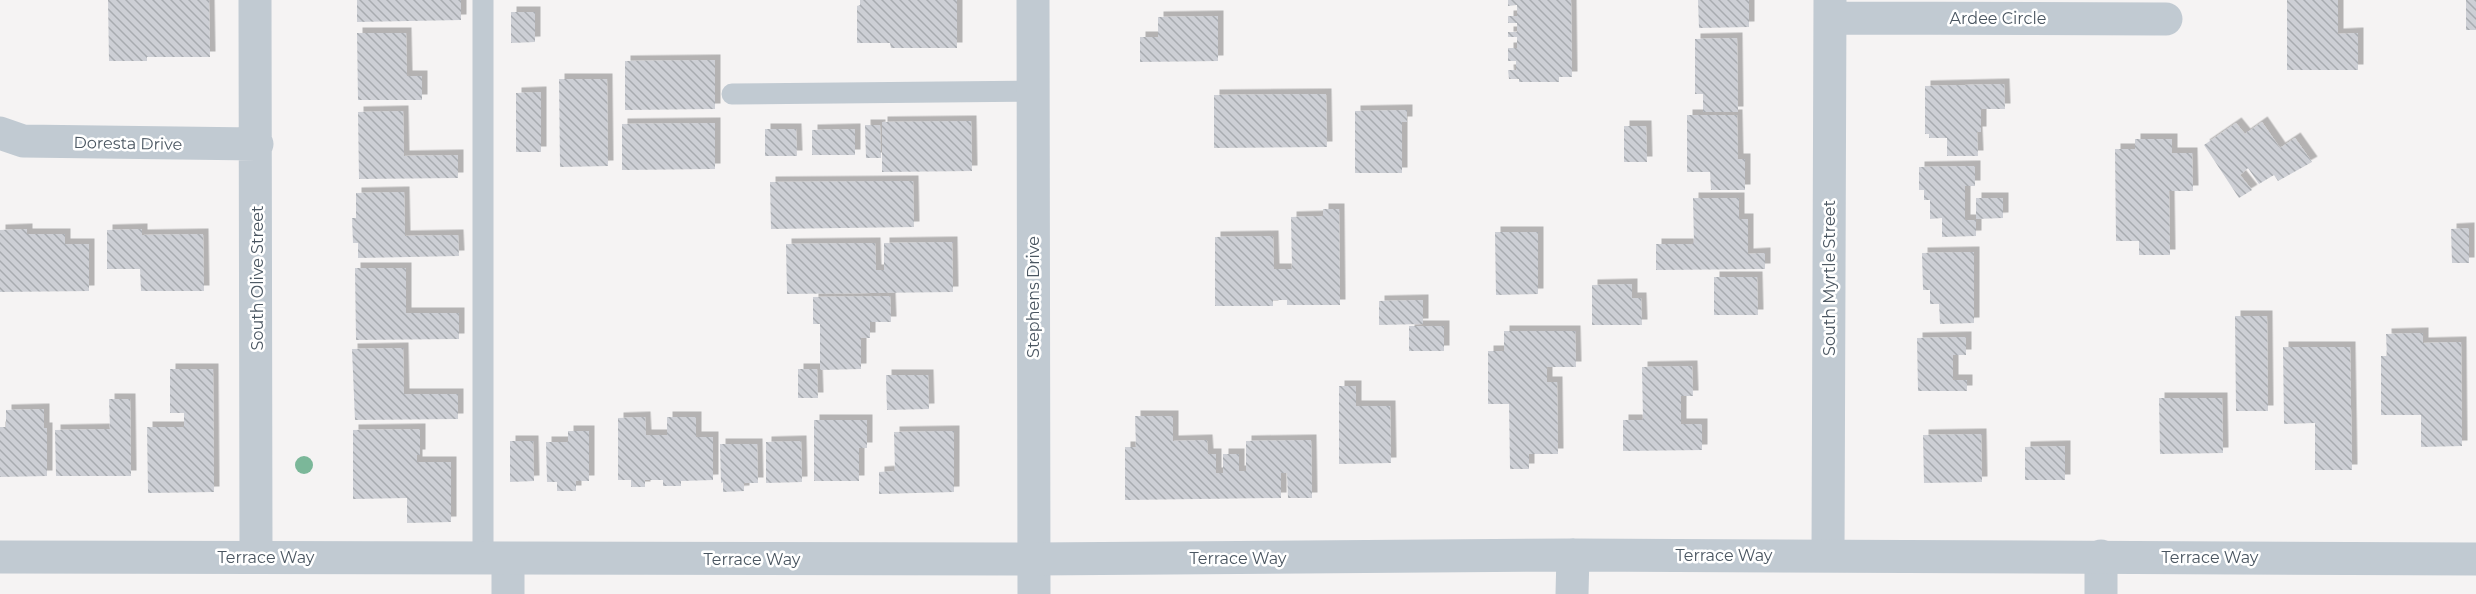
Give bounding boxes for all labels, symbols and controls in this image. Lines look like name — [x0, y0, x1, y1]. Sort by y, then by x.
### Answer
street label: Ardee Circle — [1950, 9, 2046, 28]
street label: Doresta Drive — [74, 133, 182, 154]
street label: South Myrtle Street — [1820, 200, 1839, 356]
street label: South Olive Street — [248, 205, 267, 350]
street label: Stephens Drive — [1024, 236, 1043, 358]
street label: Terrace Way — [1676, 546, 1773, 565]
street label: Terrace Way — [218, 548, 315, 567]
street label: Terrace Way — [2162, 548, 2259, 567]
street label: Terrace Way — [1190, 549, 1287, 568]
street label: Terrace Way — [704, 550, 801, 569]

